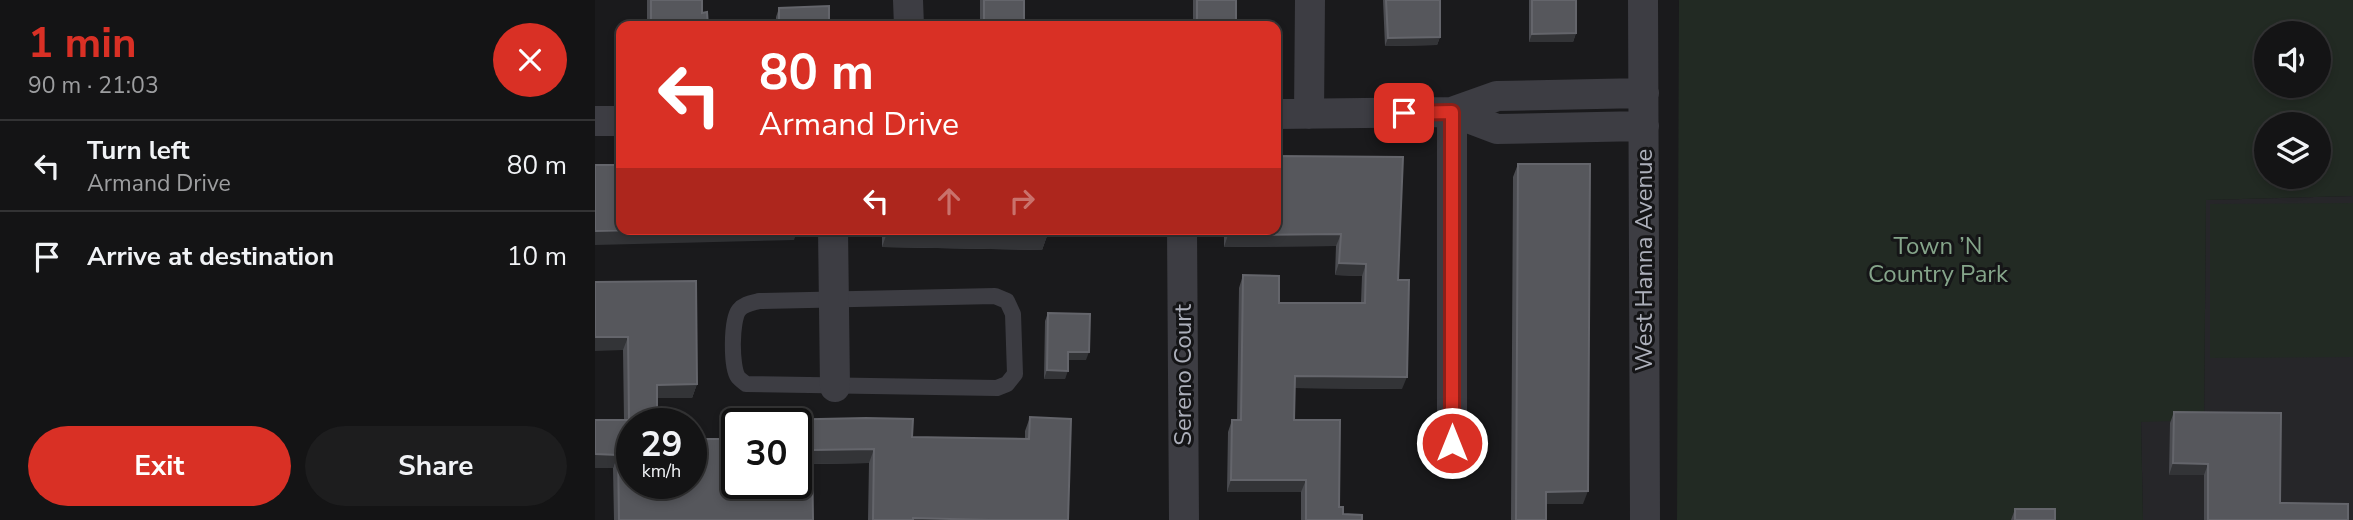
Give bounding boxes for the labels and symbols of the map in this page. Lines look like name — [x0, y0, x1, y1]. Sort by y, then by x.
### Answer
pin — [1374, 83, 1434, 143]
street label: West Hanna Avenue — [1628, 149, 1660, 371]
park label: Town ’N Country Park — [1868, 230, 2009, 290]
street label: Sereno Court — [1167, 304, 1199, 446]
position arrow — [1415, 406, 1489, 480]
speed limit sign: 30 — [721, 408, 812, 499]

